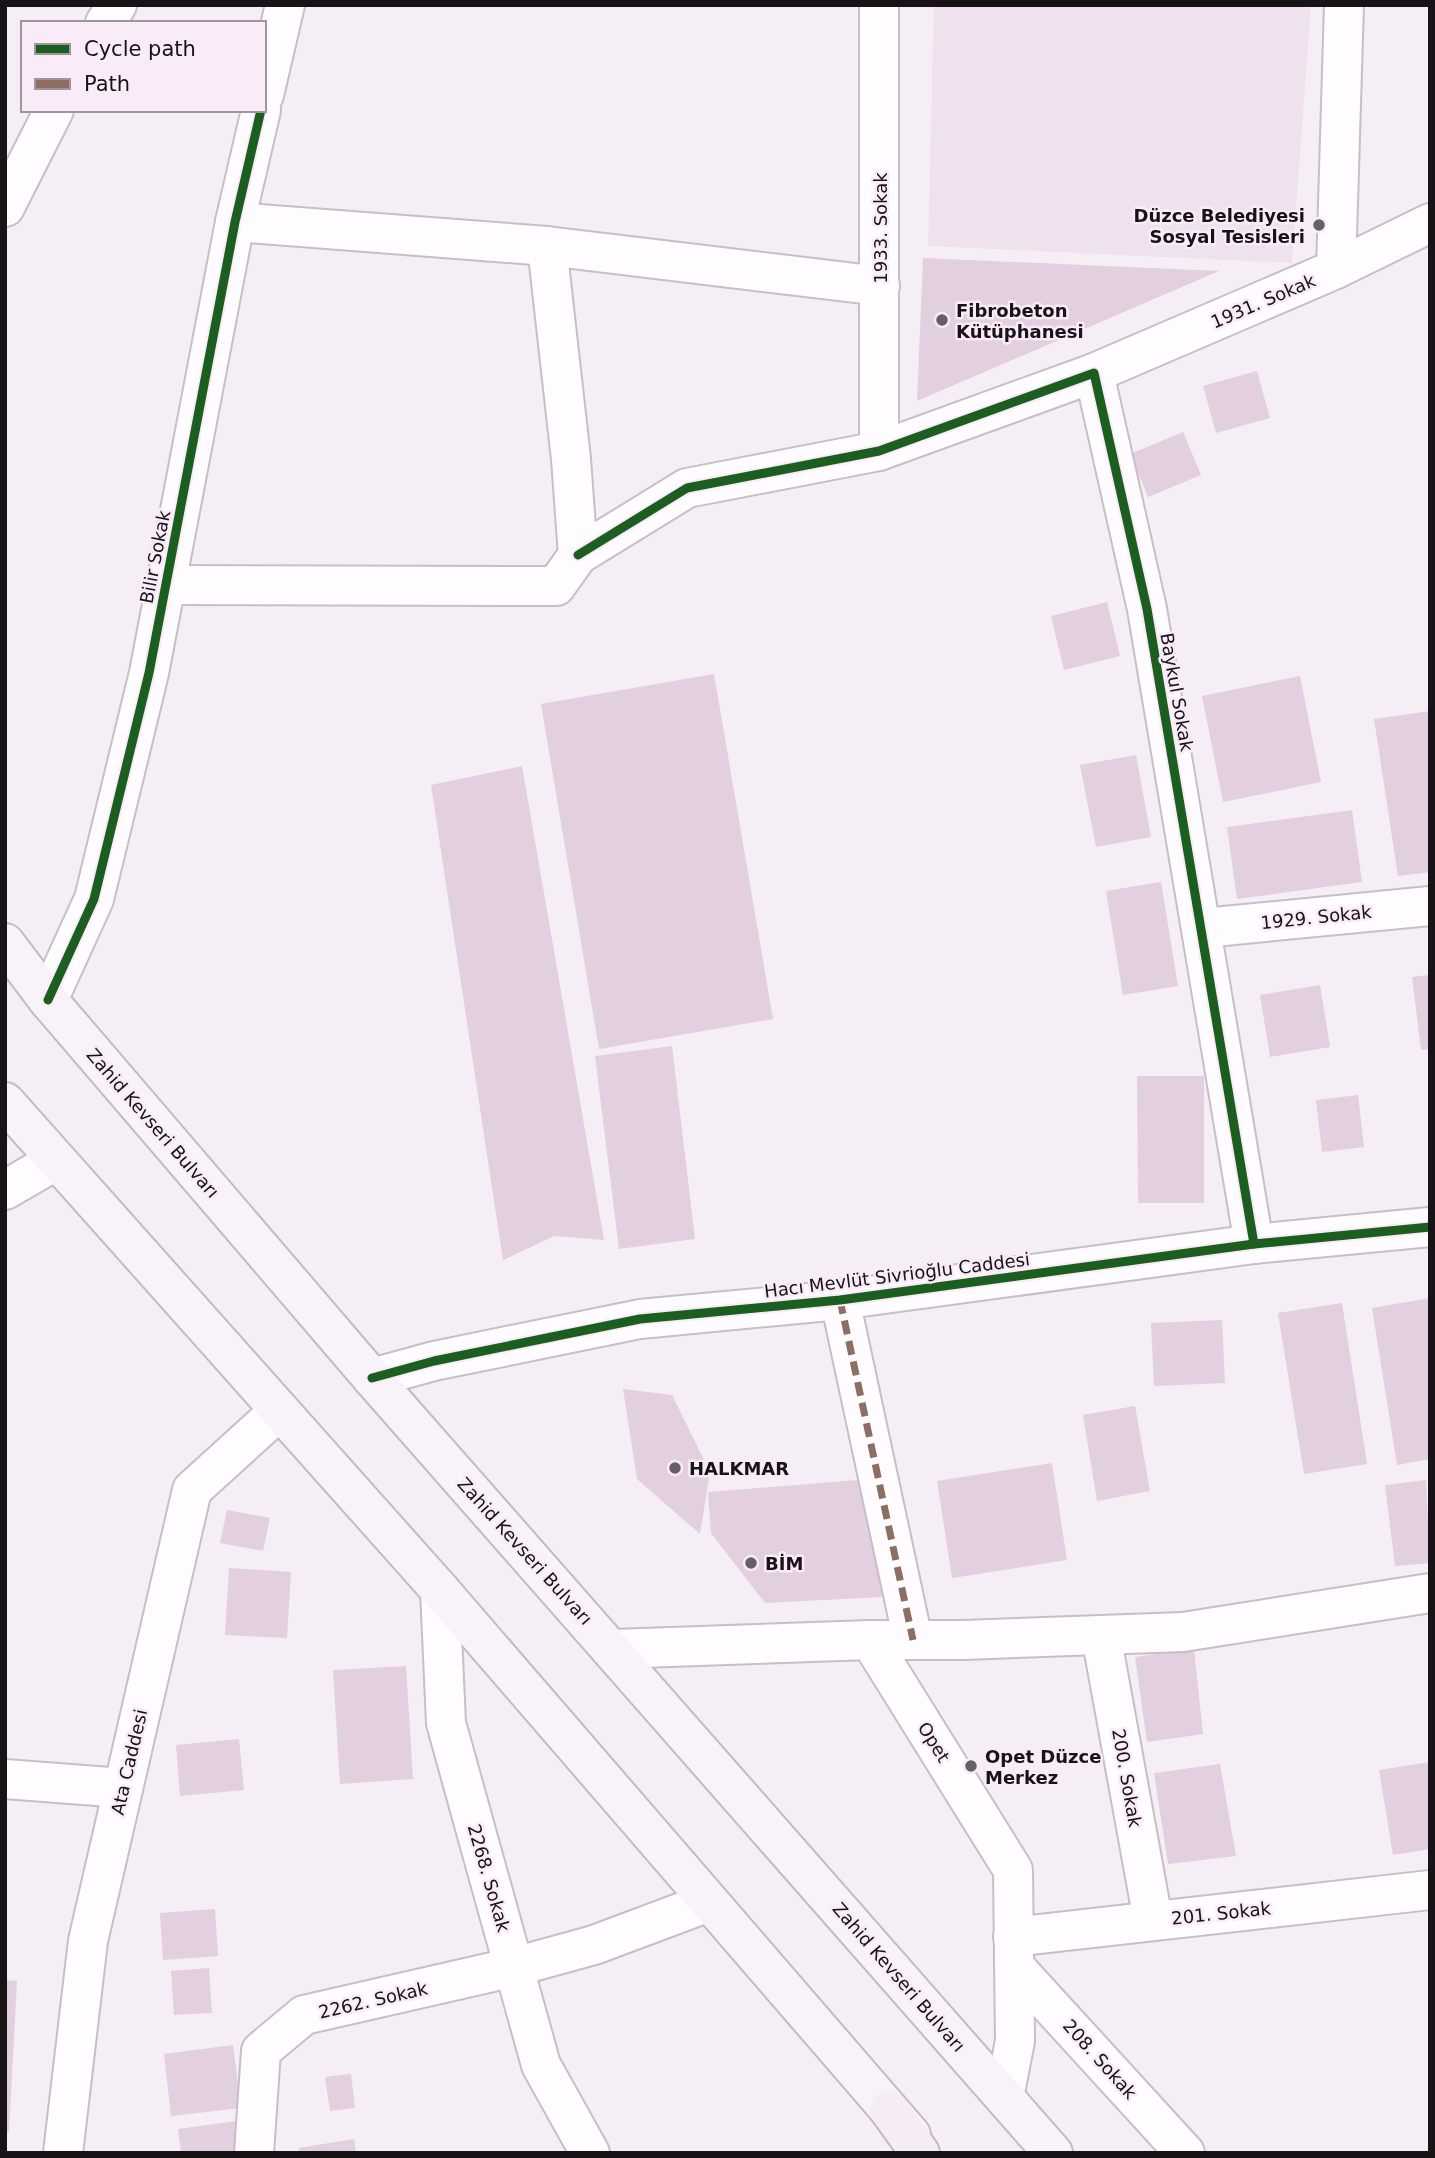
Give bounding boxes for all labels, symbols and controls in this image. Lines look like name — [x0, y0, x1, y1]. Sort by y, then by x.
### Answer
legend — [21, 21, 266, 112]
text: Cycle path — [84, 37, 196, 61]
text: Path — [84, 72, 130, 96]
street label: 1933. Sokak — [870, 172, 891, 284]
place label: Düzce Belediyesi Sosyal Tesisleri — [1133, 205, 1305, 247]
marker: Düzce Belediyesi Sosyal Tesisleri — [1311, 217, 1327, 233]
street label: 1931. Sokak — [1208, 269, 1319, 332]
place label: Fibrobeton Kütüphanesi — [956, 300, 1084, 342]
marker: Fibrobeton Kütüphanesi — [934, 312, 950, 328]
street label: Bilir Sokak — [136, 508, 174, 605]
street label: Baykul Sokak — [1156, 631, 1198, 753]
street label: 1929. Sokak — [1260, 901, 1373, 933]
street label: Zahid Kevseri Bulvarı — [82, 1044, 224, 1202]
street label: Hacı Mevlüt Sivrioğlu Caddesi — [763, 1248, 1031, 1302]
place label: HALKMAR — [689, 1458, 789, 1479]
marker: HALKMAR — [667, 1460, 683, 1476]
street label: Zahid Kevseri Bulvarı — [453, 1473, 597, 1629]
place label: BİM — [765, 1553, 803, 1574]
marker: BİM — [743, 1555, 759, 1571]
street label: Ata Caddesi — [107, 1707, 151, 1817]
street label: Opet — [914, 1718, 954, 1766]
street label: 200. Sokak — [1108, 1727, 1146, 1830]
place label: Opet Düzce Merkez — [985, 1746, 1101, 1788]
marker: Opet Düzce Merkez — [963, 1758, 979, 1774]
street label: 2268. Sokak — [464, 1822, 515, 1935]
street label: 201. Sokak — [1170, 1897, 1272, 1929]
street label: Zahid Kevseri Bulvarı — [828, 1898, 970, 2056]
street label: 2262. Sokak — [316, 1977, 430, 2023]
street label: 208. Sokak — [1059, 2015, 1142, 2104]

